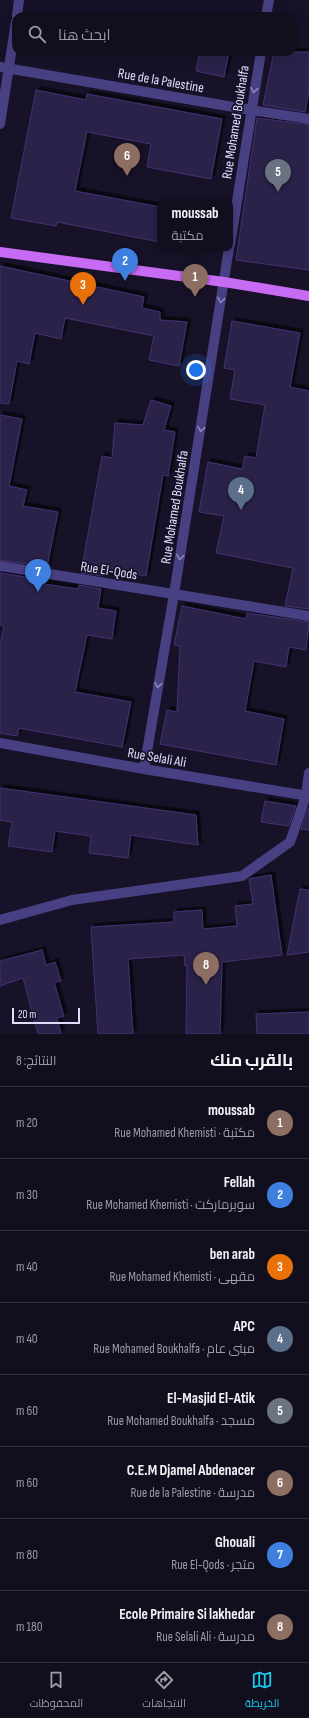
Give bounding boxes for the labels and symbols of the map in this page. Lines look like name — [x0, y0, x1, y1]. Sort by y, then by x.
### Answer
street label: Rue Mohamed Boukhalfa — [218, 64, 253, 180]
street label: Rue de la Palestine — [117, 65, 205, 96]
one-way arrow — [250, 87, 259, 94]
pin: 6 — [114, 143, 140, 176]
pin: 5 — [265, 159, 291, 192]
pin: 2 — [112, 248, 138, 281]
pin: 1 — [182, 264, 208, 297]
pin: 3 — [70, 272, 96, 305]
one-way arrow — [217, 297, 226, 303]
your location — [186, 360, 206, 380]
one-way arrow — [197, 426, 206, 432]
street label: Rue Mohamed Boukhalfa — [157, 449, 192, 565]
pin: 4 — [228, 477, 254, 510]
one-way arrow — [176, 554, 185, 560]
street label: Rue El-Qods — [79, 558, 139, 583]
pin: 7 — [25, 559, 51, 592]
one-way arrow — [155, 682, 163, 688]
street label: Rue Selali Ali — [126, 744, 188, 771]
pin: 8 — [193, 952, 219, 985]
scale bar — [12, 1006, 80, 1025]

